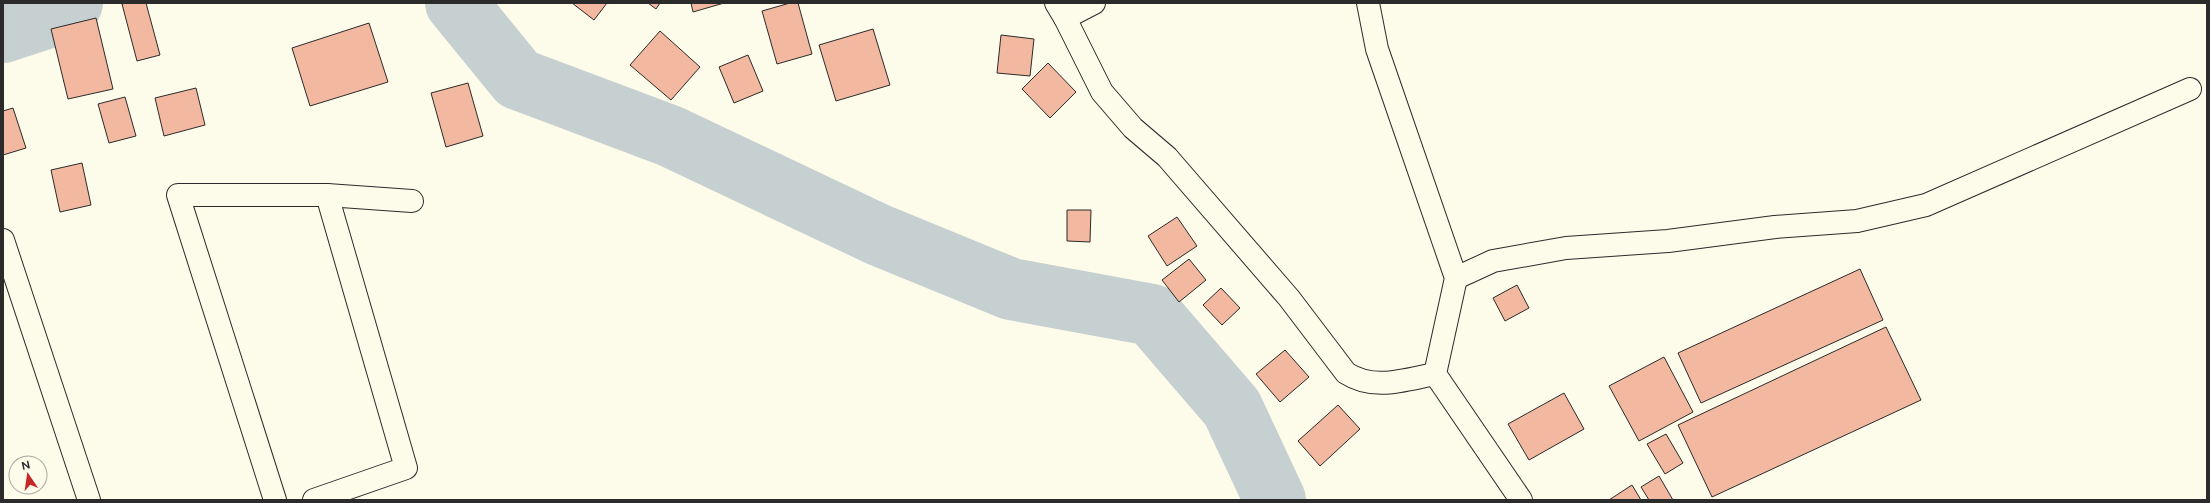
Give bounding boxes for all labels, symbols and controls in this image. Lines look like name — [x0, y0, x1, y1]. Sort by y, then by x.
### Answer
north arrow — [8, 455, 48, 495]
text: N — [20, 458, 31, 473]

